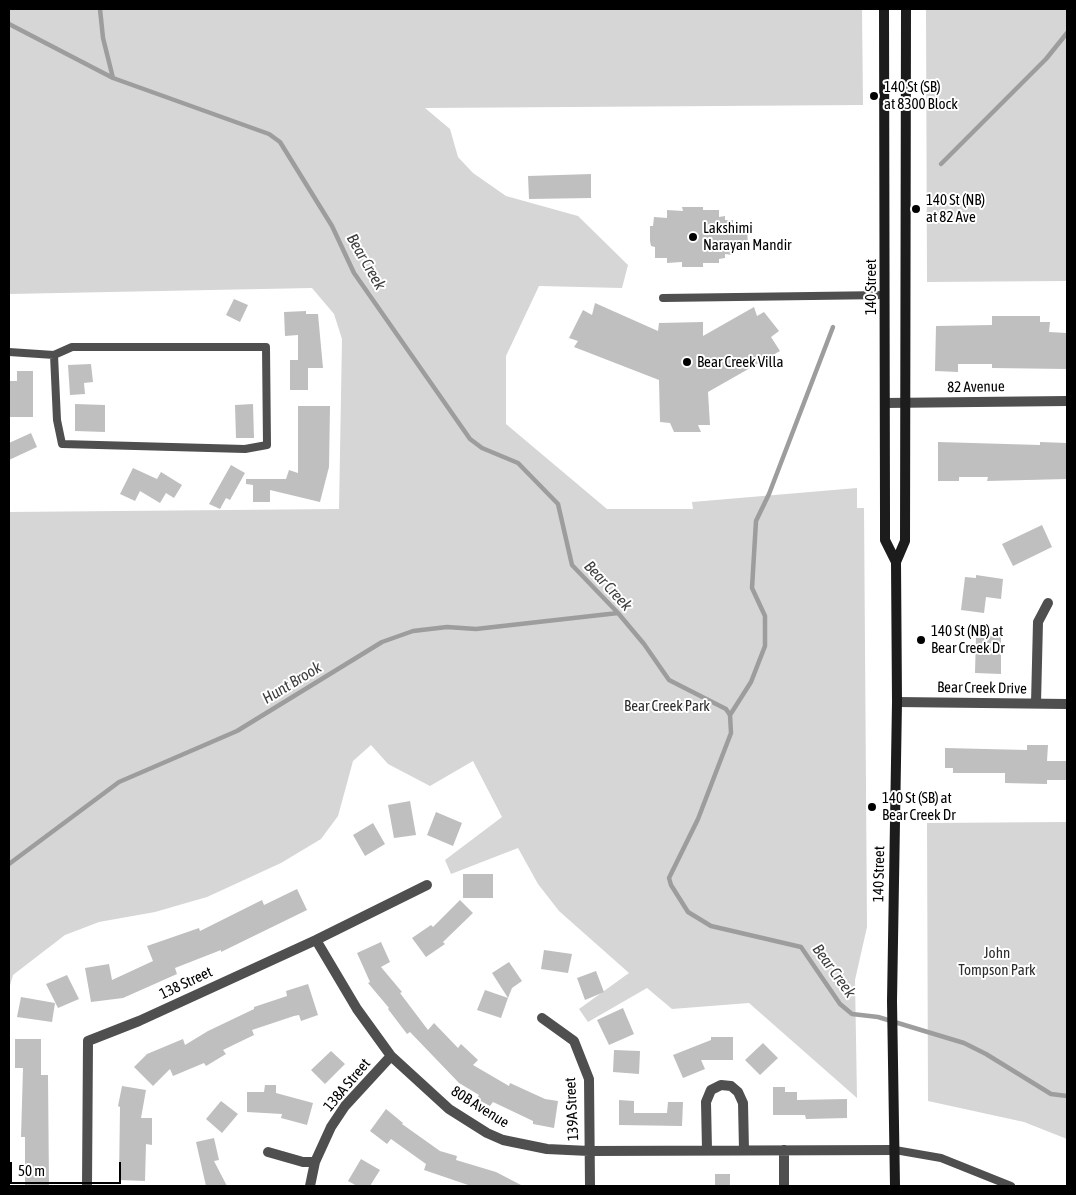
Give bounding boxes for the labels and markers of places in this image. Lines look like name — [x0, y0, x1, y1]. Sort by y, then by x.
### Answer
place label: 140 St (SB) at 8300 Block — [884, 78, 958, 113]
marker: 140 St (SB) at 8300 Block — [868, 90, 880, 102]
place label: 140 St (NB) at 82 Ave — [926, 191, 985, 226]
marker: 140 St (NB) at 82 Ave — [910, 203, 922, 215]
place label: Lakshimi Narayan Mandir — [703, 219, 792, 254]
marker: Lakshimi Narayan Mandir — [687, 231, 699, 243]
place label: Bear Creek Villa — [697, 353, 783, 371]
marker: Bear Creek Villa — [681, 356, 693, 368]
place label: 140 St (NB) at Bear Creek Dr — [931, 622, 1005, 657]
marker: 140 St (NB) at Bear Creek Dr — [915, 634, 927, 646]
place label: 140 St (SB) at Bear Creek Dr — [882, 789, 956, 824]
marker: 140 St (SB) at Bear Creek Dr — [866, 801, 878, 813]

